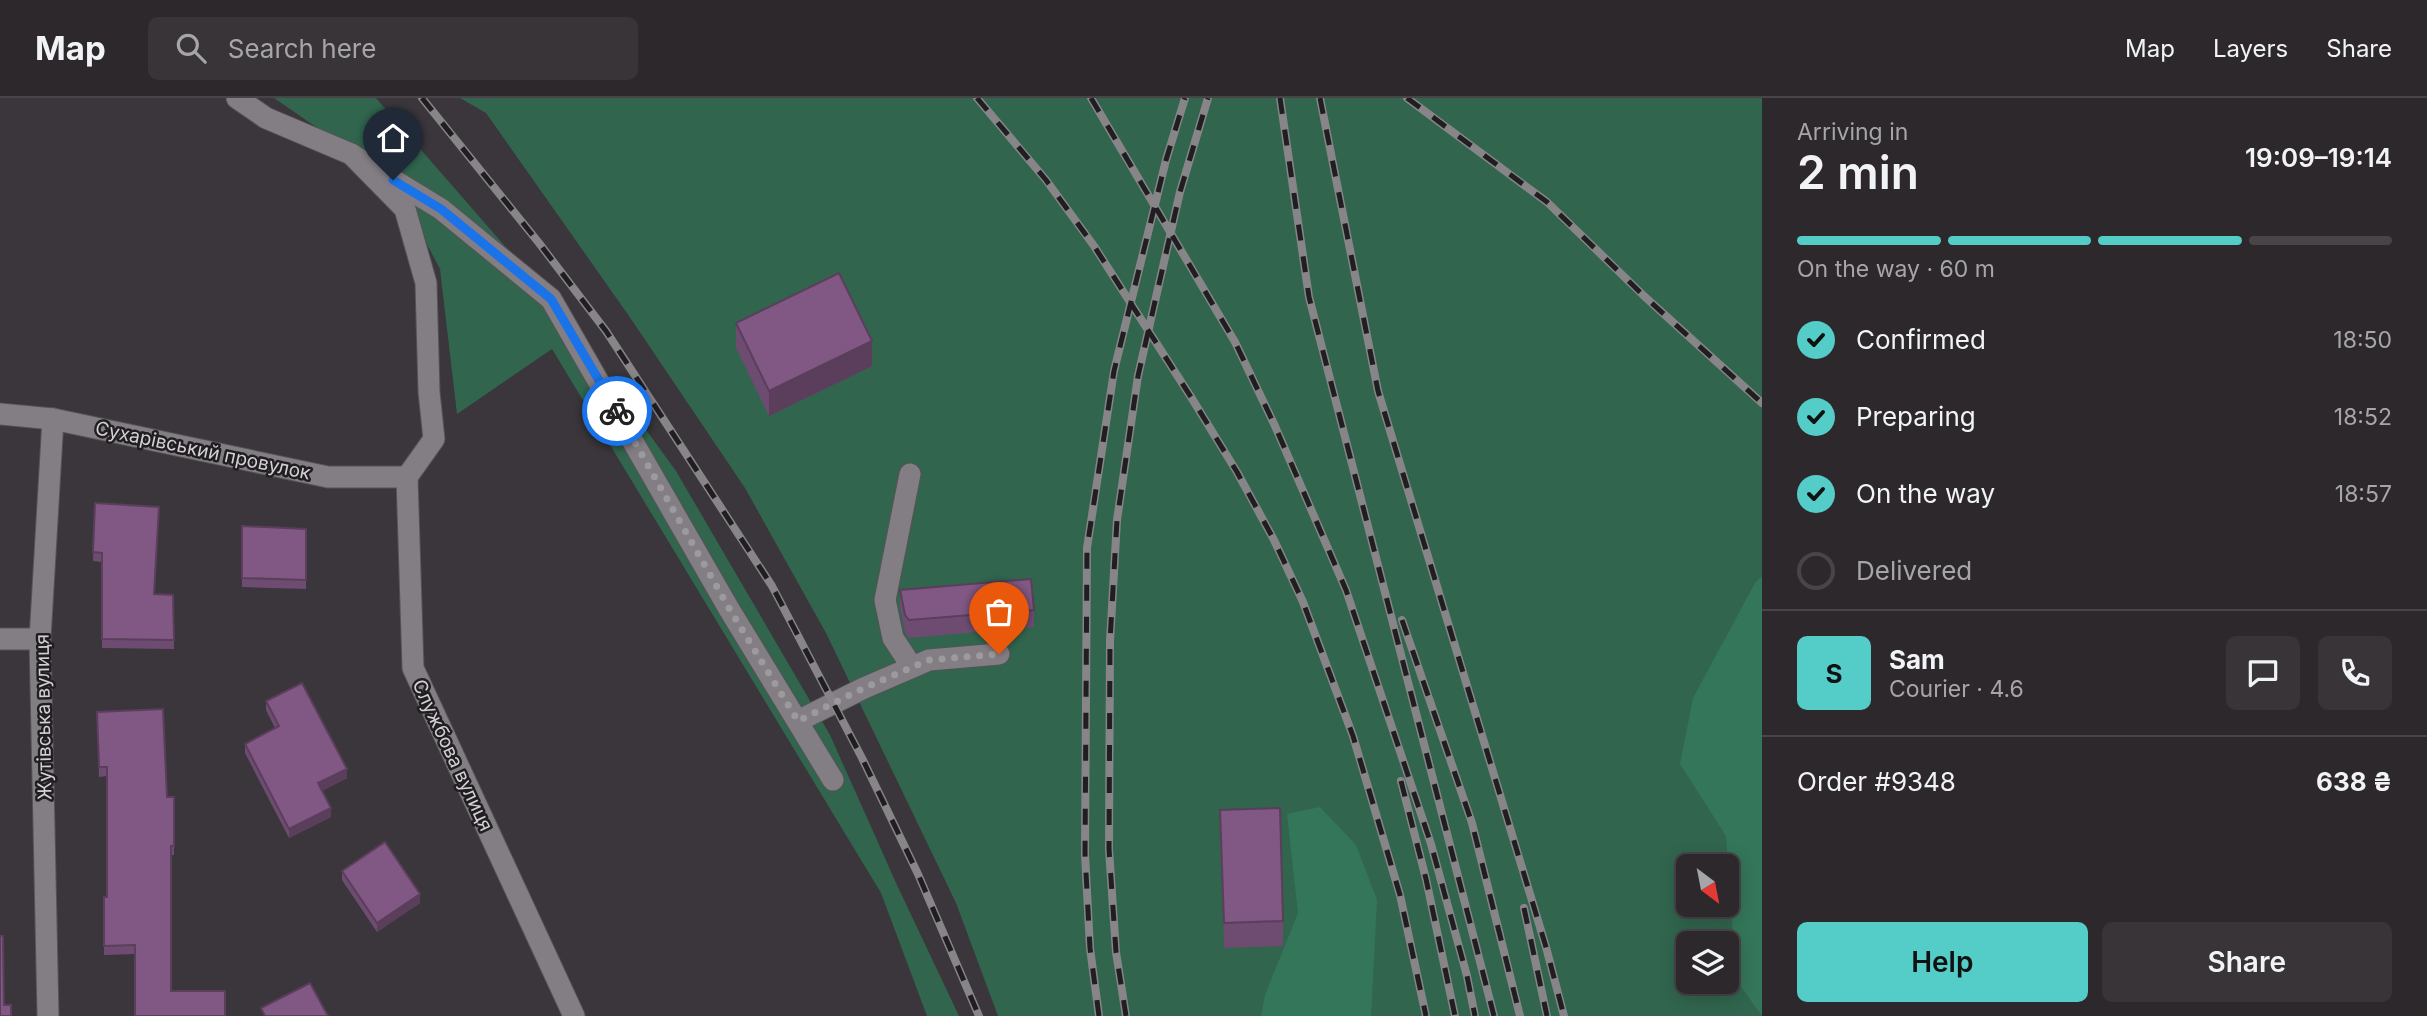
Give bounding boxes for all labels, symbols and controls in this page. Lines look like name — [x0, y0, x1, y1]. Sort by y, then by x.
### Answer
search box — [148, 17, 638, 80]
text: Map — [35, 28, 106, 68]
icon: search — [172, 29, 210, 67]
text: Search here — [228, 33, 376, 64]
text: Map — [2125, 34, 2175, 63]
text: Layers — [2213, 34, 2288, 63]
text: Share — [2326, 34, 2392, 63]
pin — [363, 108, 423, 180]
text: Arriving in — [1797, 118, 1908, 146]
icon: home — [374, 119, 412, 157]
text: 19:09–19:14 — [2245, 142, 2392, 173]
text: 2 min — [1797, 144, 1919, 200]
text: On the way · 60 m — [1797, 255, 1995, 283]
icon: check — [1797, 321, 1835, 359]
text: Confirmed — [1856, 324, 1986, 355]
text: 18:50 — [2333, 326, 2392, 354]
courier — [582, 376, 652, 446]
icon: bike — [598, 392, 636, 430]
icon: check — [1797, 398, 1835, 436]
text: Preparing — [1856, 401, 1976, 432]
text: 18:52 — [2334, 403, 2392, 431]
street label: Сухарівський провулок — [93, 416, 313, 485]
icon: check — [1797, 475, 1835, 513]
text: On the way — [1856, 478, 1995, 509]
text: 18:57 — [2335, 480, 2392, 508]
text: Delivered — [1856, 555, 1972, 586]
pin — [969, 582, 1029, 654]
icon: bag — [980, 593, 1018, 631]
street label: Жутівська вулиця — [31, 634, 56, 800]
button: chat — [2226, 636, 2300, 710]
button: phone — [2318, 636, 2392, 710]
text: Sam — [1889, 644, 1945, 675]
text: S — [1825, 658, 1843, 689]
text: Courier · 4.6 — [1889, 675, 2024, 703]
street label: Службова вулиця — [407, 676, 498, 835]
text: Order #9348 — [1797, 766, 1956, 797]
text: 638 ₴ — [2316, 766, 2392, 797]
north arrow — [1676, 854, 1740, 917]
map controls — [1676, 854, 1739, 994]
button: Help — [1797, 922, 2088, 1002]
button: Share — [2102, 922, 2392, 1002]
button: layers — [1676, 931, 1739, 994]

